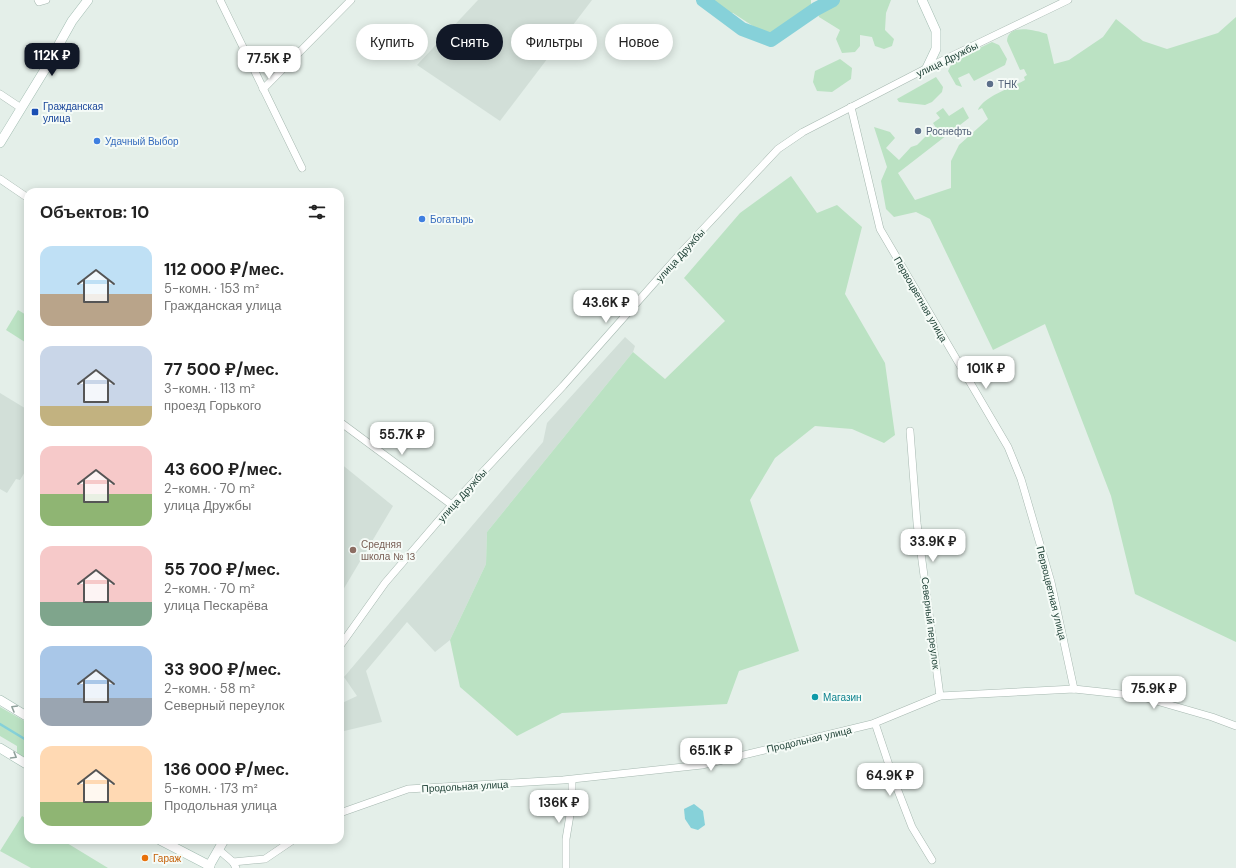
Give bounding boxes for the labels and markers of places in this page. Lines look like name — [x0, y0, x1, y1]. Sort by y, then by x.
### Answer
pin: 112K ₽ — [19, 43, 85, 77]
pin: 77.5K ₽ — [232, 46, 306, 80]
place label: ТНК — [998, 78, 1017, 91]
marker: ТНК — [985, 79, 995, 89]
place label: Гражданская улица — [43, 100, 103, 125]
marker: Гражданская улица — [30, 107, 40, 117]
place label: Роснефть — [926, 125, 972, 138]
marker: Роснефть — [913, 126, 923, 136]
place label: Удачный Выбор — [105, 135, 179, 148]
marker: Удачный Выбор — [92, 136, 102, 146]
place label: Богатырь — [430, 213, 473, 226]
marker: Богатырь — [417, 214, 427, 224]
pin: 43.6K ₽ — [569, 290, 643, 324]
pin: 101K ₽ — [953, 356, 1019, 390]
pin: 55.7K ₽ — [365, 422, 439, 456]
pin: 33.9K ₽ — [896, 529, 970, 563]
place label: Средняя школа № 13 — [361, 538, 415, 563]
marker: Средняя школа № 13 — [348, 545, 358, 555]
pin: 75.9K ₽ — [1117, 676, 1191, 710]
place label: Магазин — [823, 691, 862, 704]
marker: Магазин — [810, 692, 820, 702]
pin: 65.1K ₽ — [674, 738, 748, 772]
pin: 64.9K ₽ — [853, 763, 927, 797]
pin: 136K ₽ — [526, 790, 592, 824]
place label: Гараж — [153, 852, 182, 865]
marker: Гараж — [140, 853, 150, 863]

